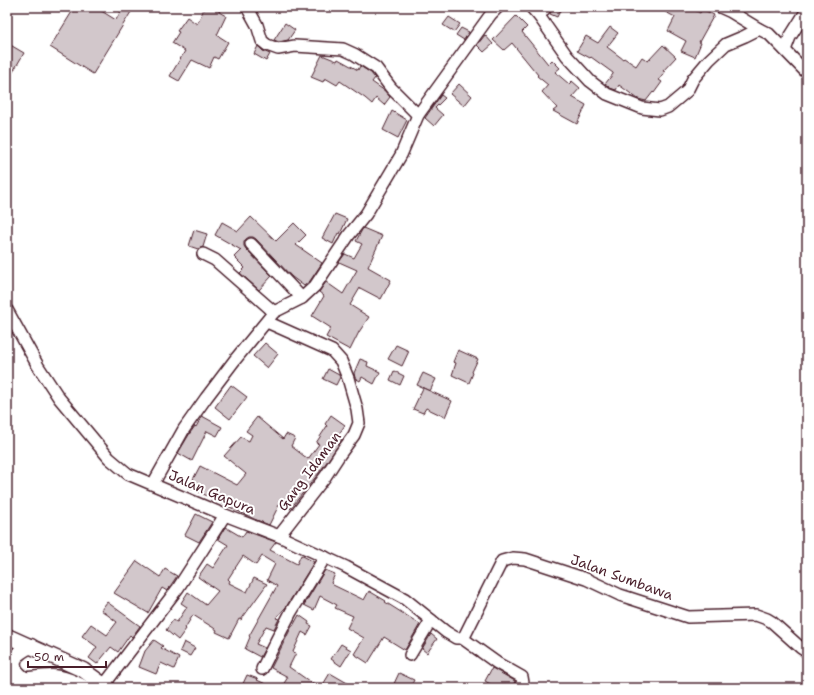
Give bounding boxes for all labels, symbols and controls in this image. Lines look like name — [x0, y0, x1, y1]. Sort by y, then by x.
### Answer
street label: Gang Idaman — [273, 427, 345, 514]
street label: Jalan Gapura — [166, 466, 258, 519]
street label: Jalan Sumbawa — [568, 550, 676, 604]
scale bar — [28, 643, 106, 669]
text: 50 m — [34, 649, 64, 665]

